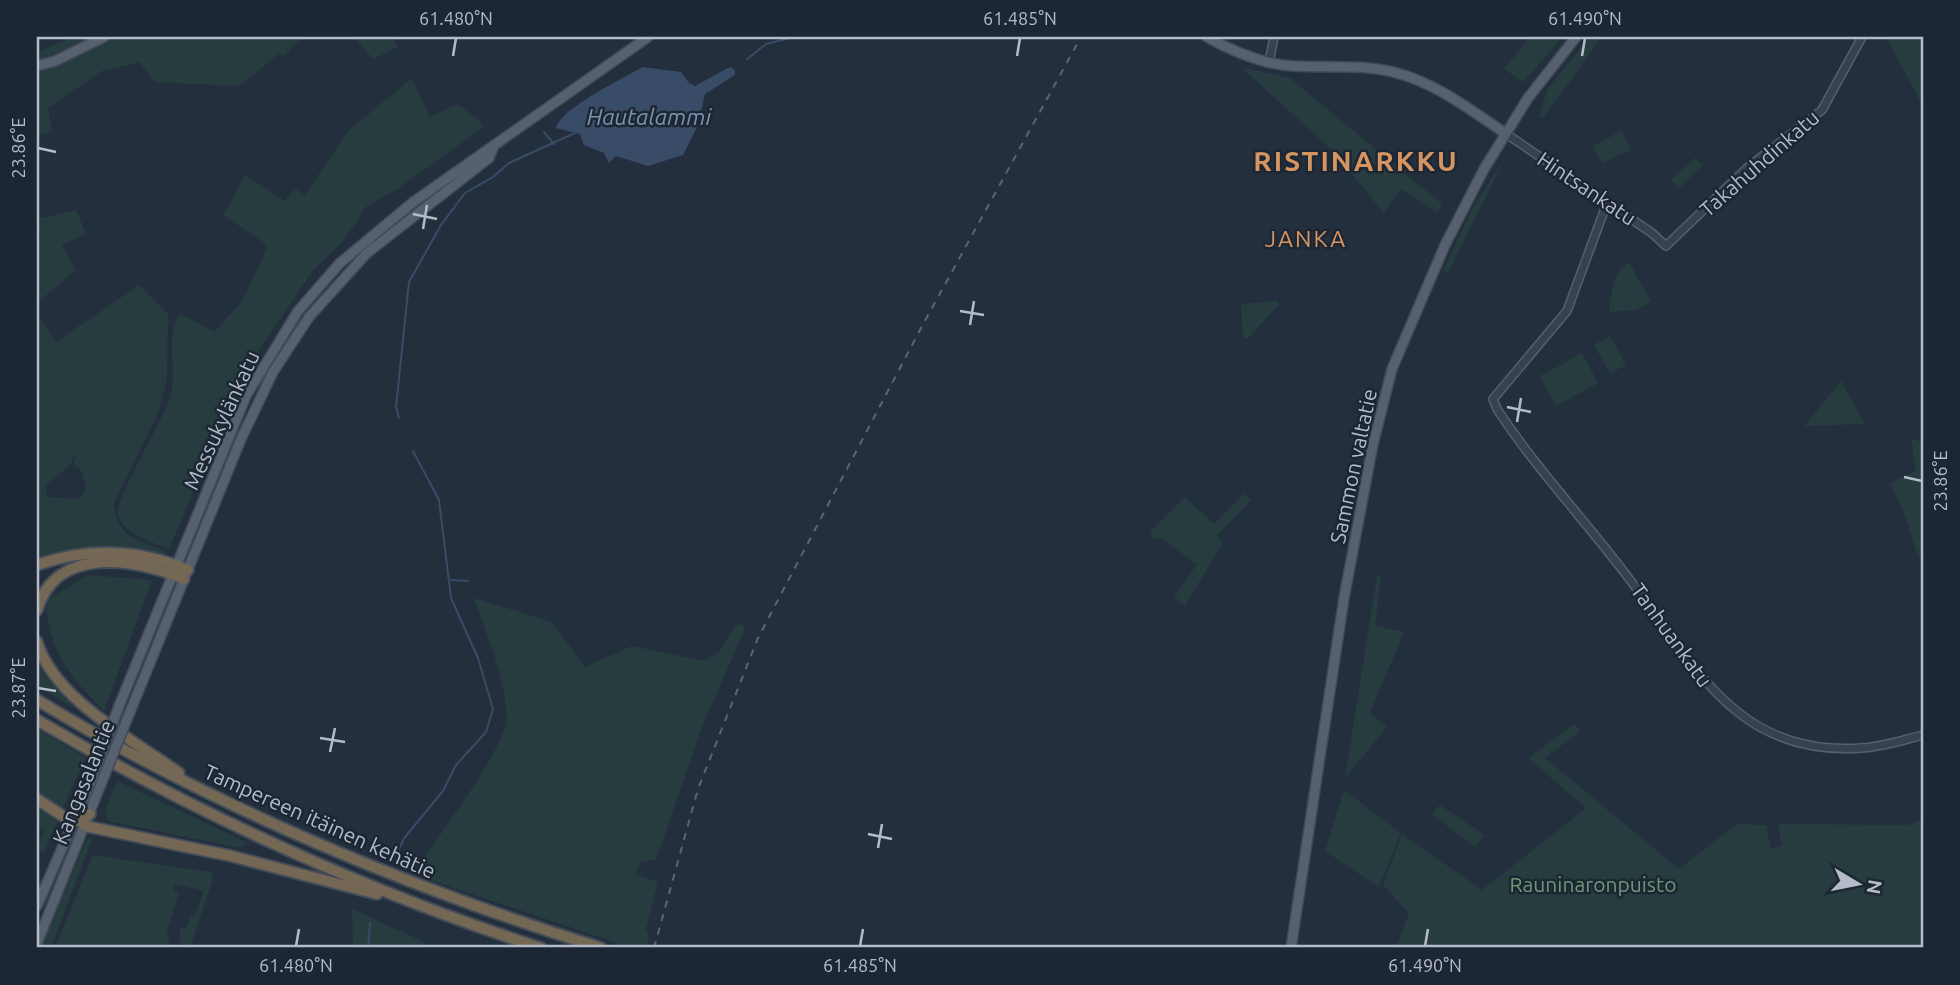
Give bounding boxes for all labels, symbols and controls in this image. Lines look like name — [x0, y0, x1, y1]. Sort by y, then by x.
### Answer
text: 61.480°N — [419, 8, 493, 28]
text: 61.485°N — [983, 8, 1057, 28]
text: 61.490°N — [1548, 8, 1622, 28]
water label: Hautalammi — [587, 104, 712, 129]
street label: Takahuhdinkatu — [1695, 105, 1823, 221]
text: 23.86°E — [8, 118, 28, 178]
district label: RISTINARKKU — [1253, 145, 1459, 176]
street label: Hintsankatu — [1533, 146, 1641, 230]
district label: JANKA — [1265, 226, 1347, 251]
street label: Messukylänkatu — [178, 347, 264, 493]
street label: Sammon valtatie — [1325, 386, 1381, 546]
text: 23.86°E — [1930, 451, 1950, 511]
street label: Tanhuankatu — [1626, 579, 1718, 691]
text: 23.87°E — [8, 658, 28, 718]
street label: Kangasalantie — [47, 716, 119, 848]
street label: Tampereen itäinen kehätie — [201, 759, 439, 883]
north arrow — [1824, 848, 1894, 918]
park label: Rauninaronpuisto — [1510, 872, 1676, 896]
text: N — [1863, 878, 1887, 896]
text: 61.480°N — [259, 955, 333, 975]
text: 61.485°N — [823, 955, 897, 975]
text: 61.490°N — [1388, 955, 1462, 975]

